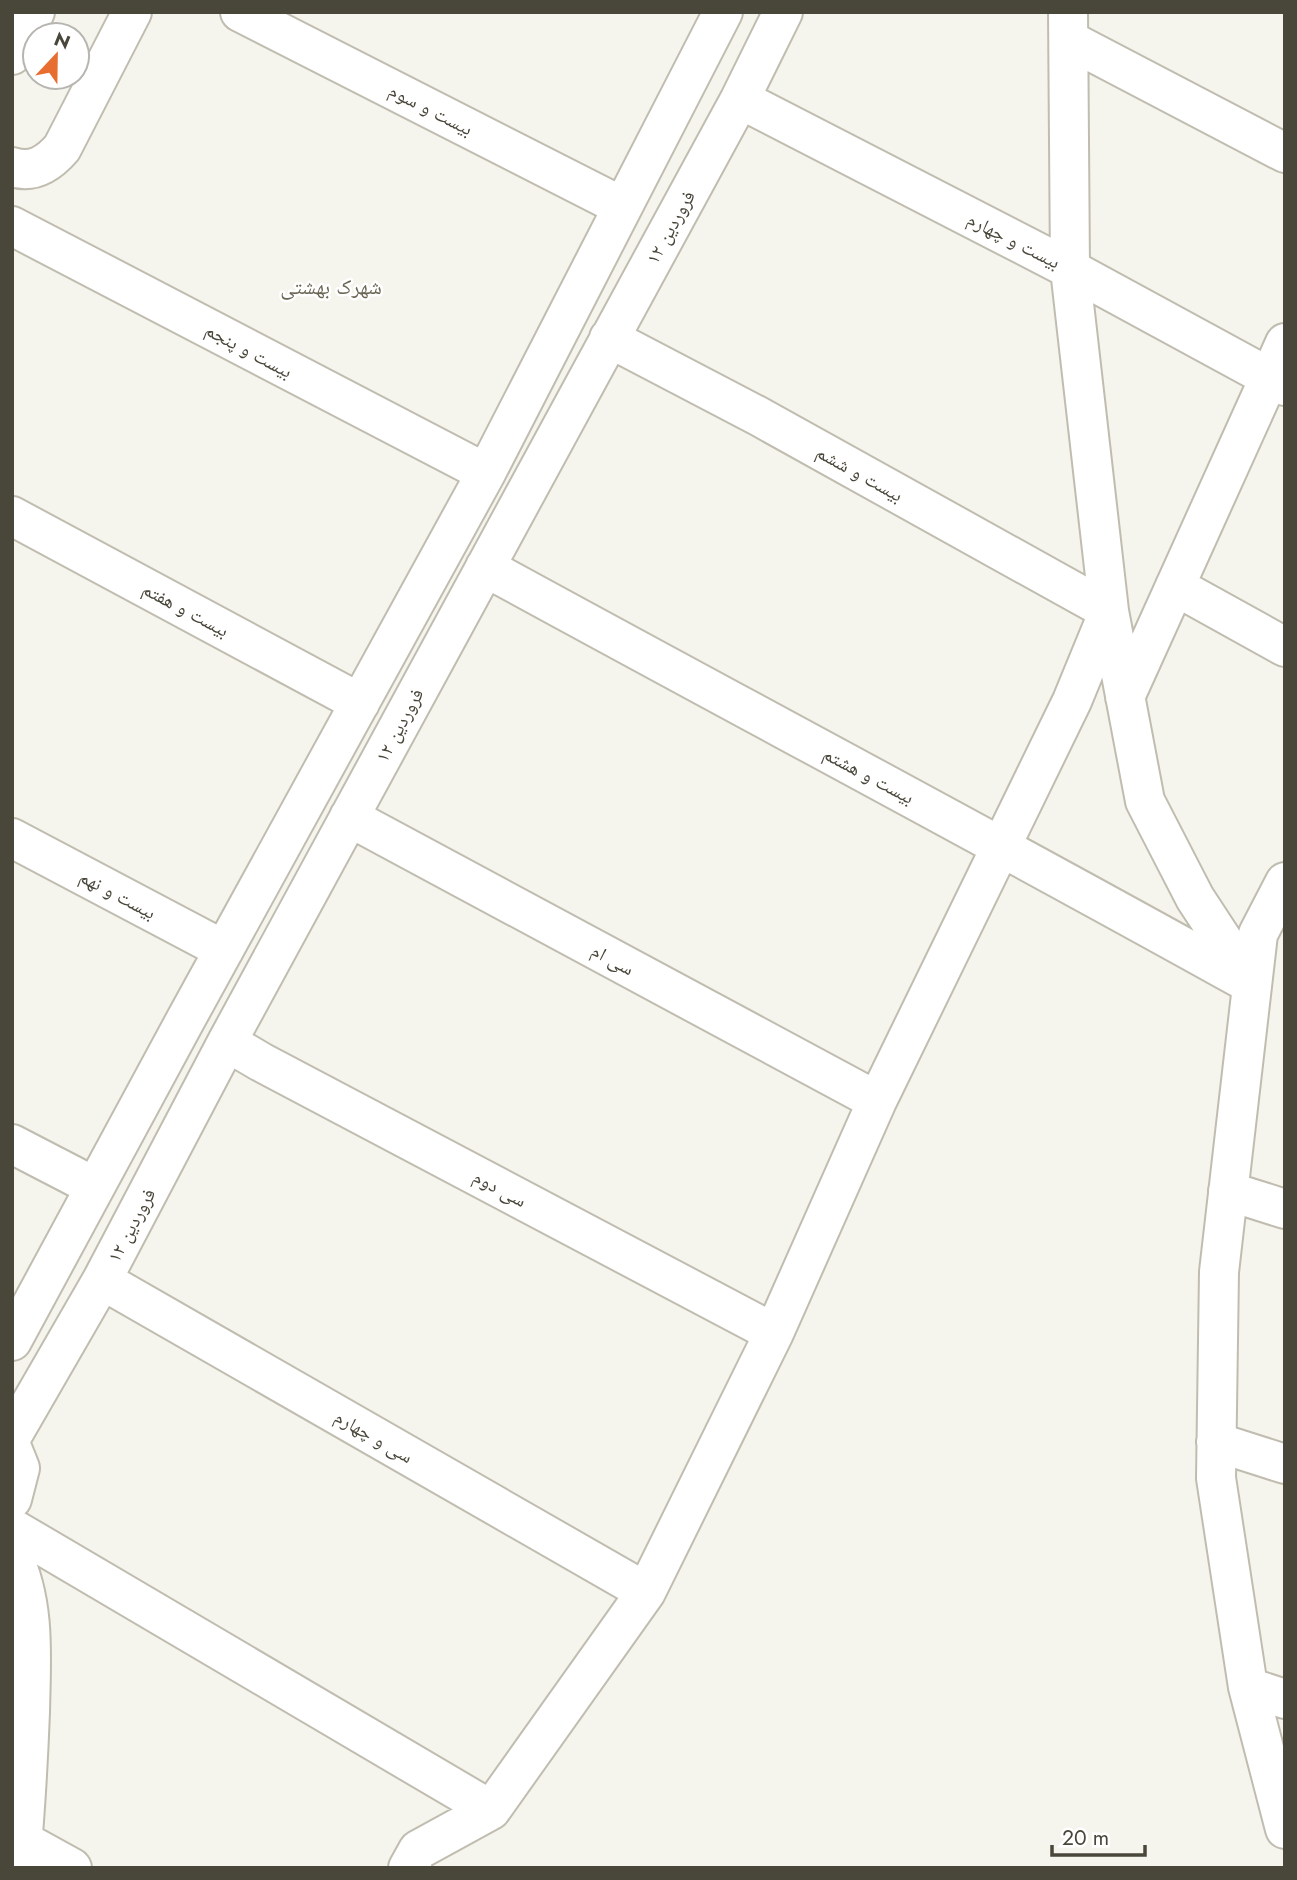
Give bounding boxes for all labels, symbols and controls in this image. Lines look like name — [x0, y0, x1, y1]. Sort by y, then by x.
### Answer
north arrow — [21, 21, 91, 91]
text: N — [50, 25, 74, 56]
street label: بیست و سوم — [384, 77, 478, 142]
street label: ۱۲ فروردین — [639, 186, 702, 269]
street label: بیست و چهارم — [963, 205, 1065, 275]
district label: شهرک بهشتی — [280, 272, 382, 302]
street label: بیست و پنجم — [200, 316, 297, 385]
street label: بیست و ششم — [811, 438, 908, 508]
street label: بیست و هفتم — [138, 575, 234, 644]
street label: ۱۲ فروردین — [369, 684, 430, 767]
street label: بیست و هشتم — [818, 740, 919, 811]
street label: بیست و نهم — [75, 863, 161, 926]
street label: سی ام — [587, 937, 639, 982]
street label: سی دوم — [468, 1163, 531, 1214]
street label: ۱۲ فروردین — [101, 1184, 162, 1267]
street label: سی و چهارم — [329, 1403, 418, 1470]
scale bar — [1052, 1814, 1145, 1858]
text: 20 m — [1062, 1823, 1109, 1853]

